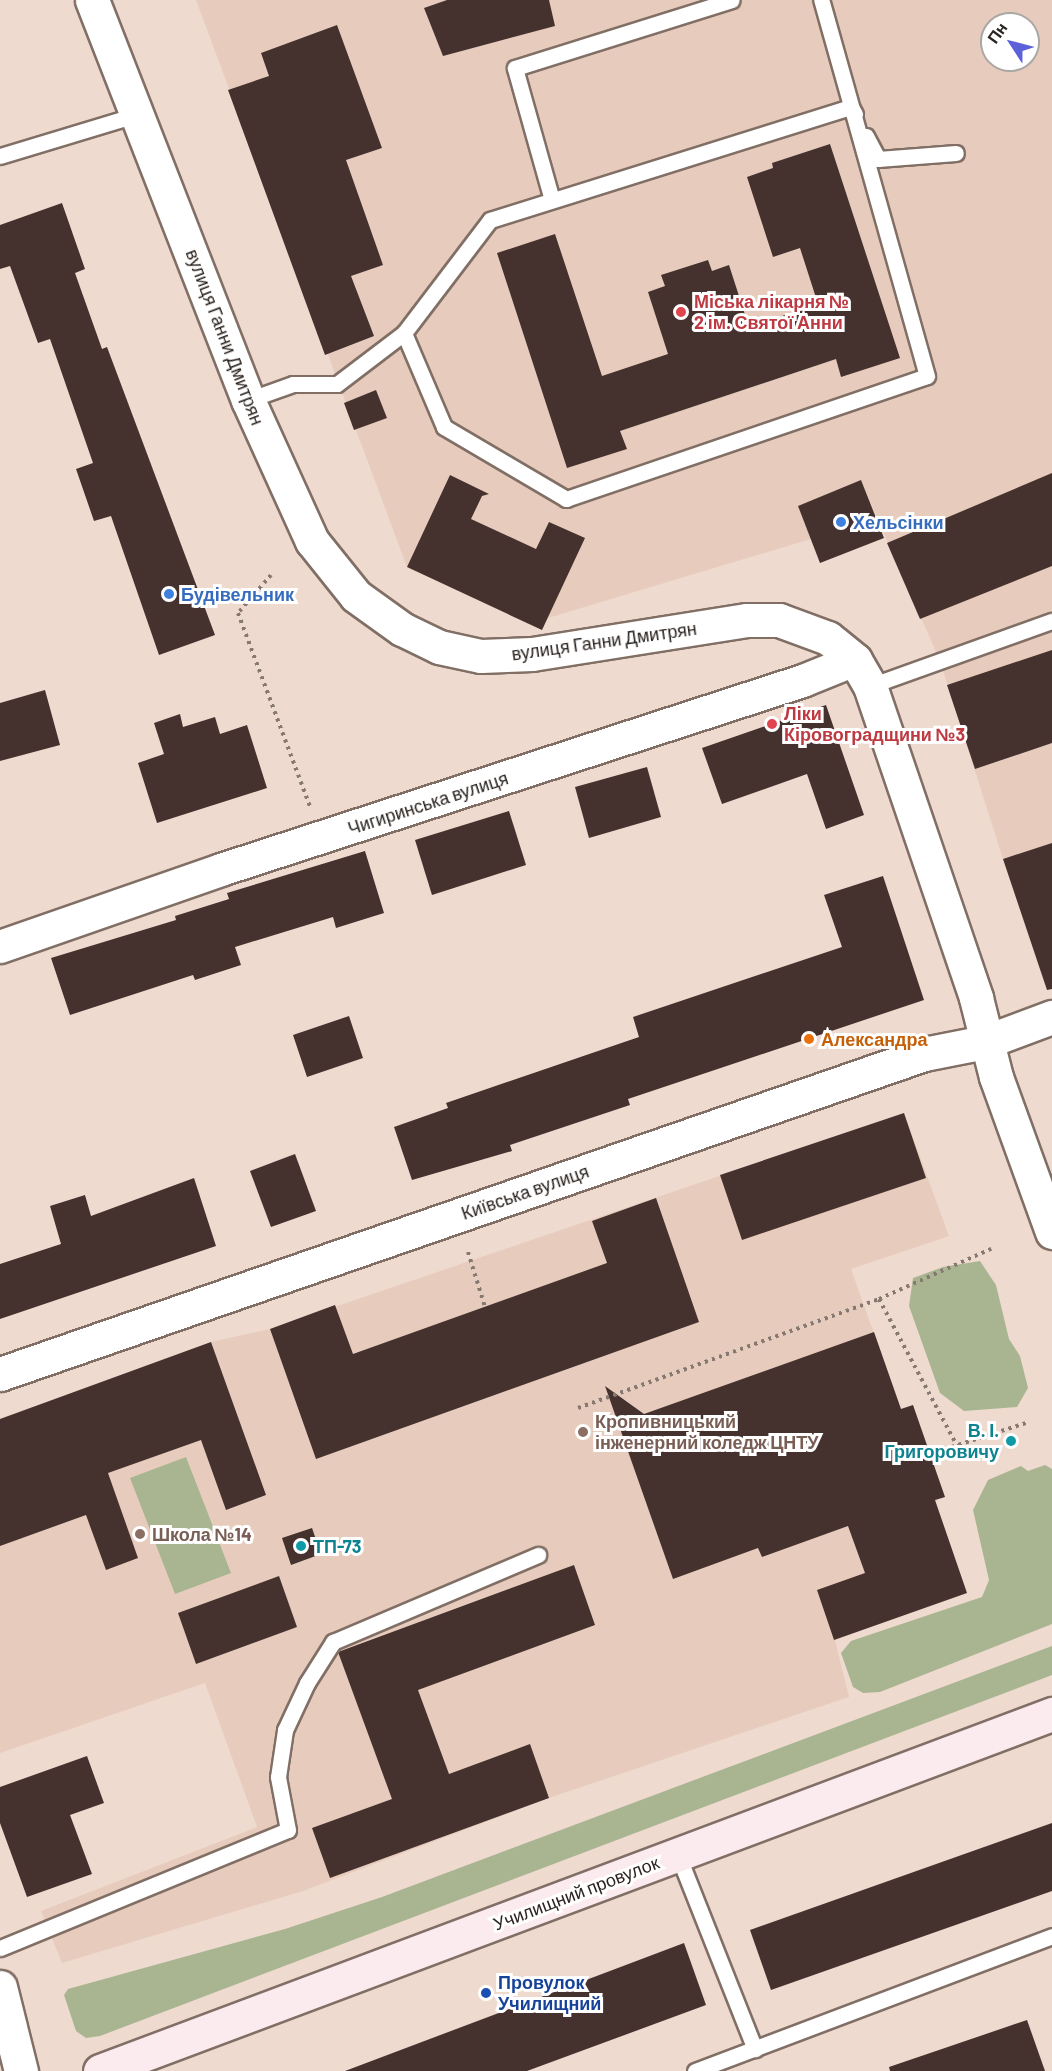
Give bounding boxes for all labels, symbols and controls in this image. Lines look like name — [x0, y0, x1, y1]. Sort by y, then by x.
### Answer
north arrow — [980, 12, 1040, 72]
text: Пн — [983, 18, 1011, 46]
street label: вулиця Ганни Дмитрян — [181, 246, 269, 428]
place label: Міська лікарня № 2 ім. Святої Анни — [694, 291, 849, 334]
marker: Міська лікарня № 2 ім. Святої Анни — [672, 303, 690, 321]
place label: Хельсінки — [853, 511, 943, 533]
marker: Хельсінки — [834, 515, 848, 529]
place label: Будівельник — [181, 583, 294, 605]
marker: Будівельник — [162, 587, 176, 601]
street label: вулиця Ганни Дмитрян — [510, 617, 698, 665]
place label: Ліки Кіровоградщини №3 — [784, 703, 965, 746]
marker: Ліки Кіровоградщини №3 — [765, 717, 779, 731]
street label: Чигиринська вулиця — [345, 767, 511, 839]
place label: Александра — [821, 1028, 928, 1050]
marker: Александра — [802, 1032, 816, 1046]
street label: Київська вулиця — [458, 1160, 592, 1224]
place label: Кропивницький інженерний коледж ЦНТУ — [595, 1411, 819, 1454]
place label: В. І. Григоровичу — [885, 1420, 999, 1462]
marker: Кропивницький інженерний коледж ЦНТУ — [576, 1425, 590, 1439]
marker: В. І. Григоровичу — [1004, 1434, 1018, 1448]
place label: Школа №14 — [152, 1523, 252, 1545]
marker: Школа №14 — [133, 1527, 147, 1541]
place label: ТП-73 — [313, 1535, 362, 1557]
marker: ТП-73 — [294, 1539, 308, 1553]
street label: Училищний провулок — [490, 1851, 662, 1935]
place label: Провулок Училищний — [498, 1972, 601, 2014]
marker: Провулок Училищний — [479, 1986, 493, 2000]

